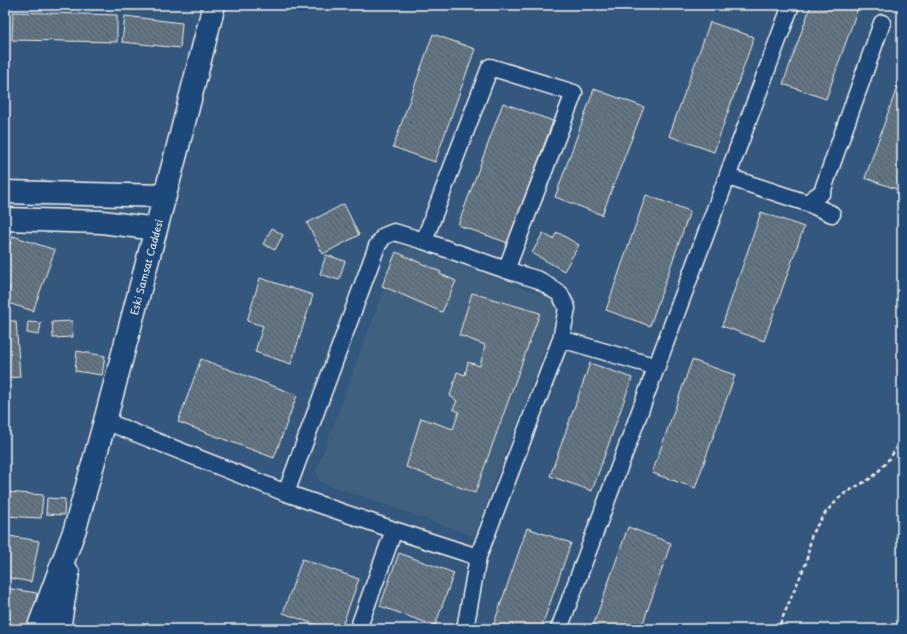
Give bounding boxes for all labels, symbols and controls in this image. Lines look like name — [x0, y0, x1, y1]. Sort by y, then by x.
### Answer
street label: Eski Samsat Caddesi — [126, 217, 166, 317]

